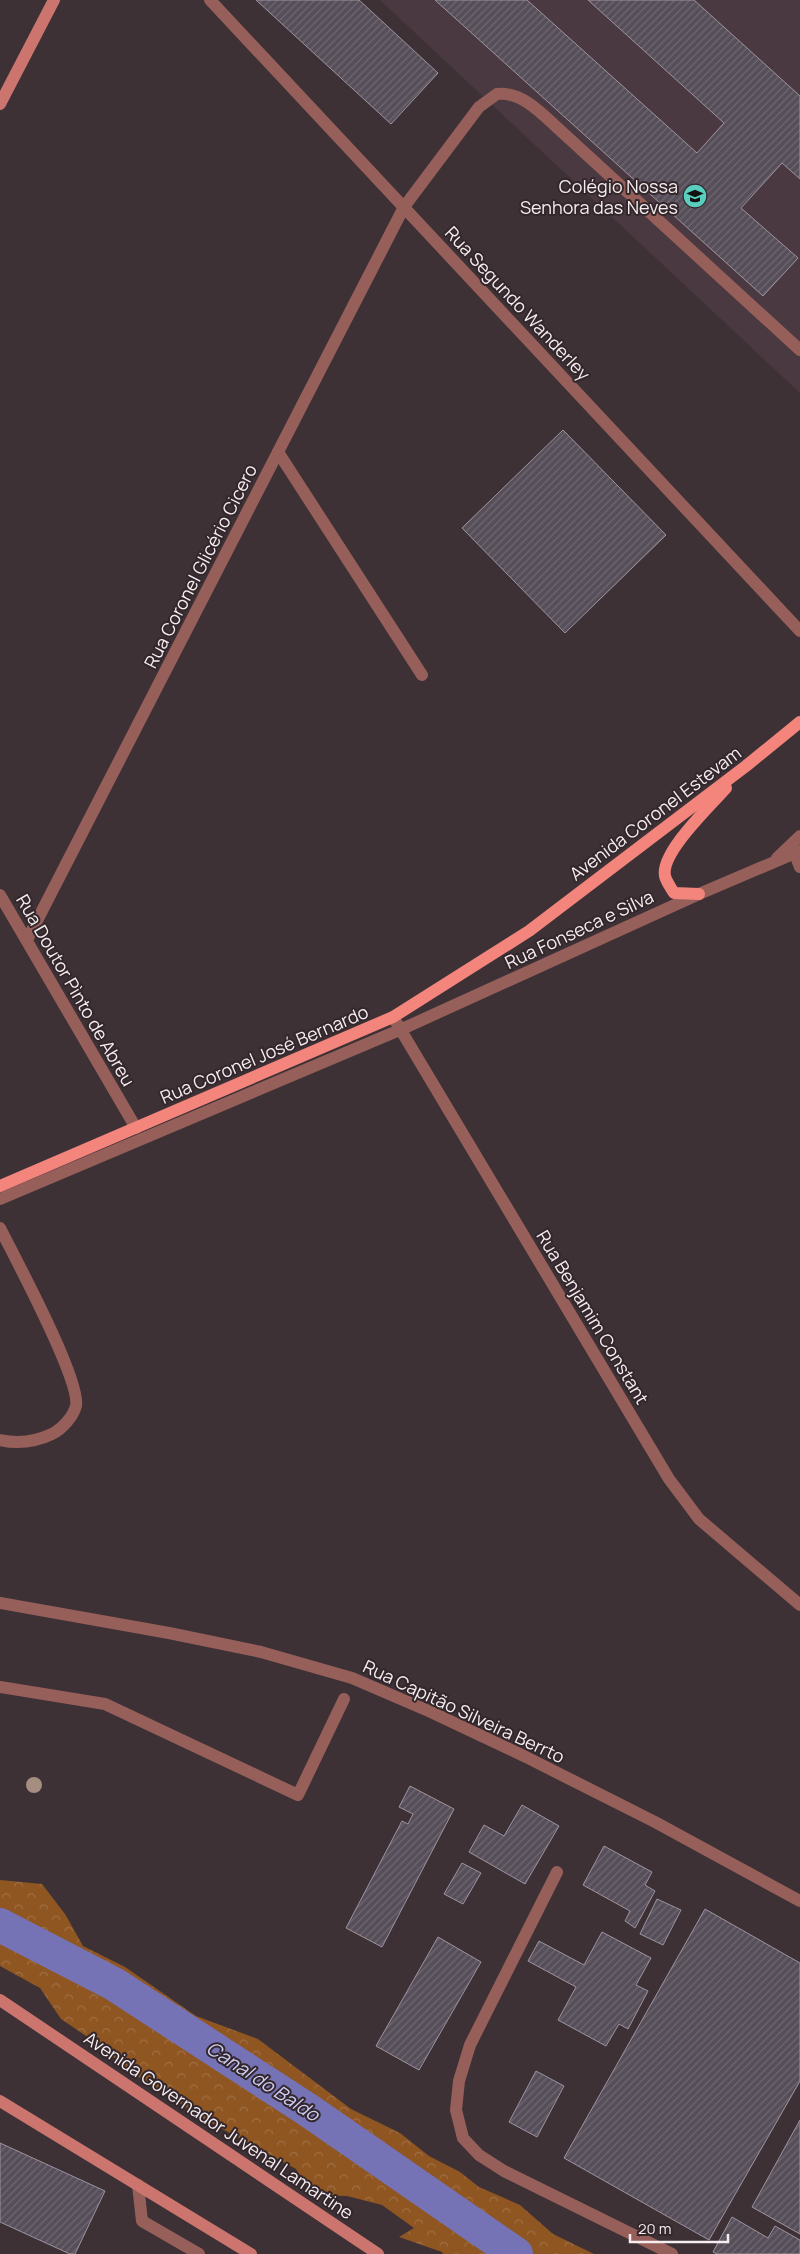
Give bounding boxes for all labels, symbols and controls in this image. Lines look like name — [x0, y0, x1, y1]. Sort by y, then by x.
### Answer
place label: Colégio Nossa Senhora das Neves — [520, 174, 678, 219]
school or university icon: Colégio Nossa Senhora das Neves — [682, 183, 708, 209]
street label: Rua Segundo Wanderley — [440, 221, 596, 386]
street label: Rua Coronel Glicério Cicero — [138, 460, 262, 672]
street label: Avenida Coronel Estevam — [564, 741, 746, 885]
street label: Rua Fonseca e Silva — [501, 884, 657, 974]
street label: Rua Doutor Pìnto de Abreu — [11, 890, 141, 1090]
street label: Rua Coronel José Bernardo — [156, 999, 372, 1109]
street label: Rua Benjamim Constant — [531, 1225, 655, 1409]
street label: Rua Capitão Silveira Berrto — [359, 1654, 569, 1768]
street label: Avenida Governador Juvenal Lamartine — [80, 2026, 358, 2224]
water label: Canal do Baldo — [202, 2035, 326, 2128]
scale bar — [630, 2212, 728, 2244]
text: 20 m — [638, 2218, 671, 2239]

